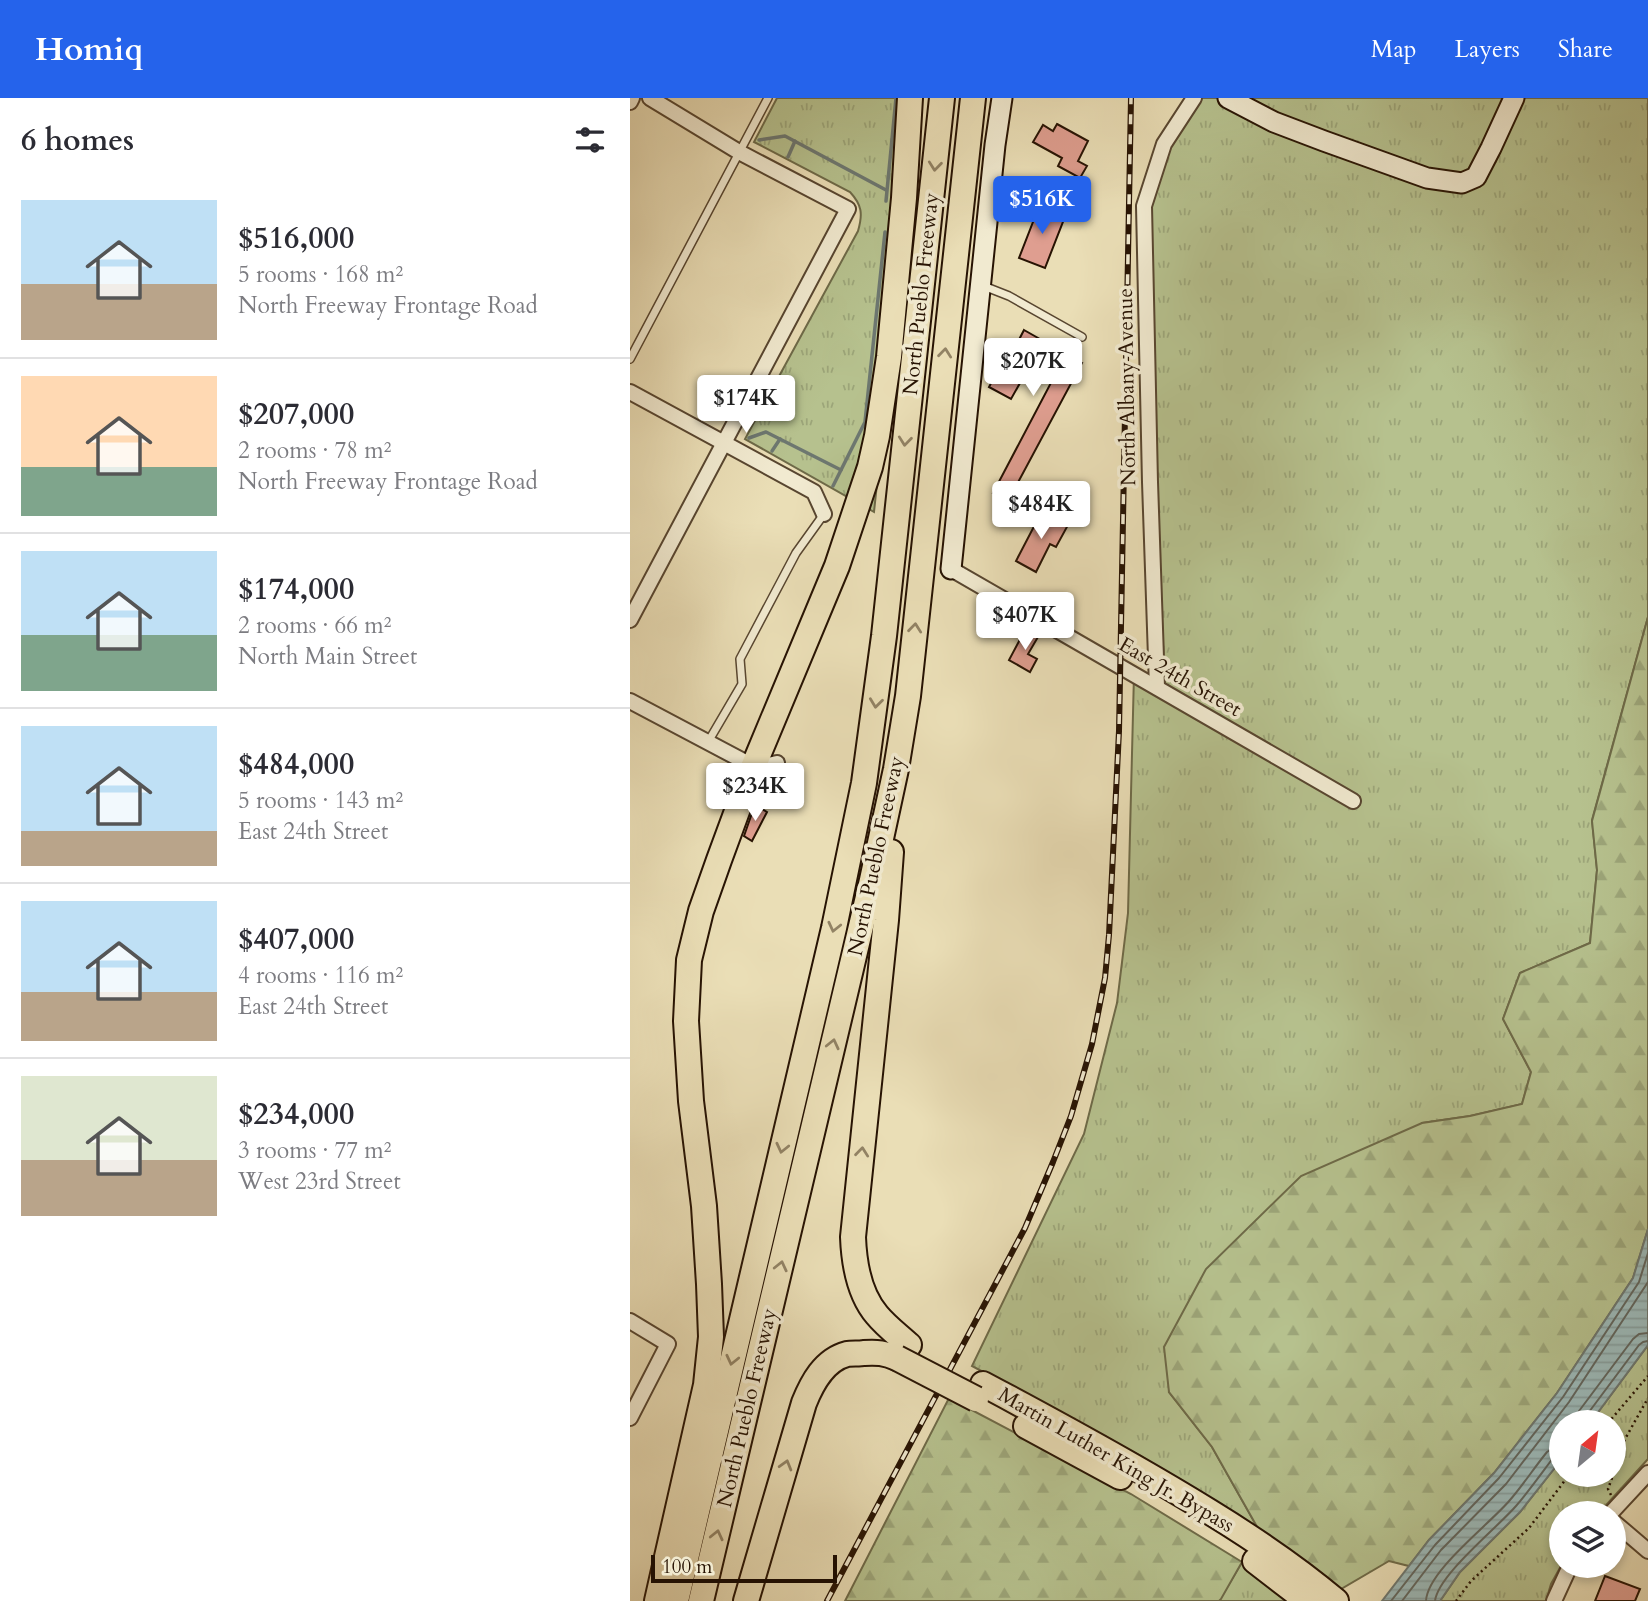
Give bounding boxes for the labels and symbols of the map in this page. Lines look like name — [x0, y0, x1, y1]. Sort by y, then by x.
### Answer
one-way arrow — [927, 160, 942, 172]
pin: $516K — [993, 176, 1091, 236]
street label: North Pueblo Freeway — [896, 191, 946, 397]
street label: North Albany Avenue — [1111, 288, 1143, 486]
pin: $207K — [984, 338, 1082, 398]
one-way arrow — [937, 348, 952, 359]
pin: $174K — [697, 376, 795, 435]
one-way arrow — [898, 436, 913, 447]
pin: $484K — [992, 482, 1090, 541]
pin: $407K — [976, 592, 1074, 652]
one-way arrow — [908, 623, 923, 634]
street label: East 24th Street — [1113, 630, 1247, 724]
one-way arrow — [868, 698, 883, 709]
street label: North Pueblo Freeway — [841, 753, 911, 959]
pin: $234K — [706, 764, 804, 823]
one-way arrow — [827, 921, 842, 933]
one-way arrow — [825, 1038, 839, 1050]
one-way arrow — [775, 1142, 790, 1154]
one-way arrow — [854, 1146, 869, 1157]
one-way arrow — [773, 1260, 787, 1272]
street label: North Pueblo Freeway — [710, 1306, 784, 1510]
one-way arrow — [726, 1354, 740, 1366]
street label: Martin Luther King Jr. Bypass — [993, 1380, 1239, 1540]
north arrow — [1549, 1410, 1626, 1488]
one-way arrow — [777, 1459, 792, 1471]
one-way arrow — [709, 1529, 723, 1541]
scale bar — [651, 1552, 836, 1584]

